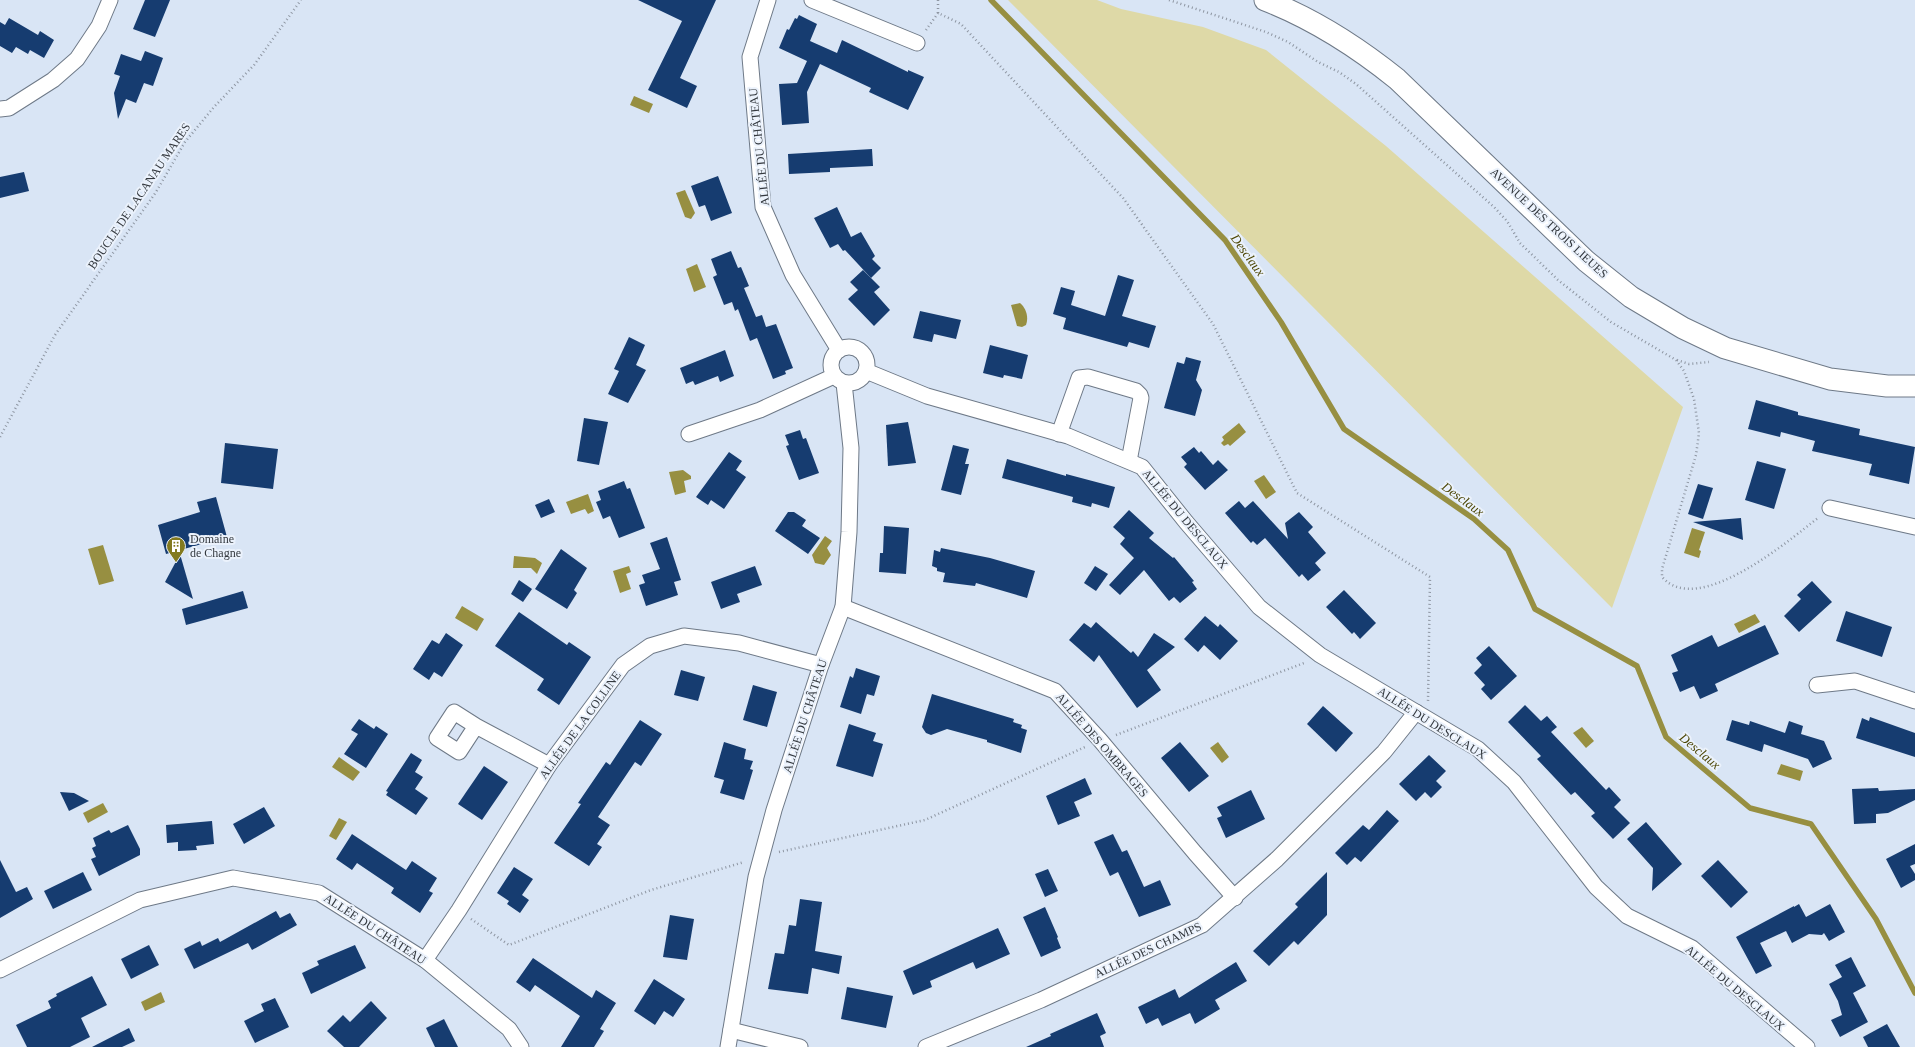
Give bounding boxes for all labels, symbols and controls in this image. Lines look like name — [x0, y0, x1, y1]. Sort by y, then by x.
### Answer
street label: ALLÉE DU CHÂTEAU — [746, 87, 772, 207]
street label: BOUCLE DE LACANAU MARES — [85, 120, 193, 272]
street label: AVENUE DES TROIS LIEUES — [1487, 165, 1611, 281]
water label: Desclaux — [1227, 230, 1268, 279]
street label: ALLÉE DU DESCLAUX — [1139, 466, 1231, 572]
water label: Desclaux — [1438, 478, 1487, 519]
place label: Domaine de Chagne — [190, 532, 241, 560]
building icon: Domaine de Chagne — [165, 535, 187, 563]
street label: ALLÉE DU CHÂTEAU — [780, 657, 830, 775]
street label: ALLÉE DE LA COLLINE — [536, 668, 624, 782]
street label: ALLÉE DU DESCLAUX — [1375, 684, 1489, 762]
street label: ALLÉE DES OMBRAGES — [1053, 690, 1151, 800]
water label: Desclaux — [1676, 729, 1724, 772]
street label: ALLÉE DU CHÂTEAU — [321, 891, 429, 967]
street label: ALLÉE DES CHAMPS — [1092, 919, 1204, 981]
street label: ALLÉE DU DESCLAUX — [1682, 942, 1788, 1034]

